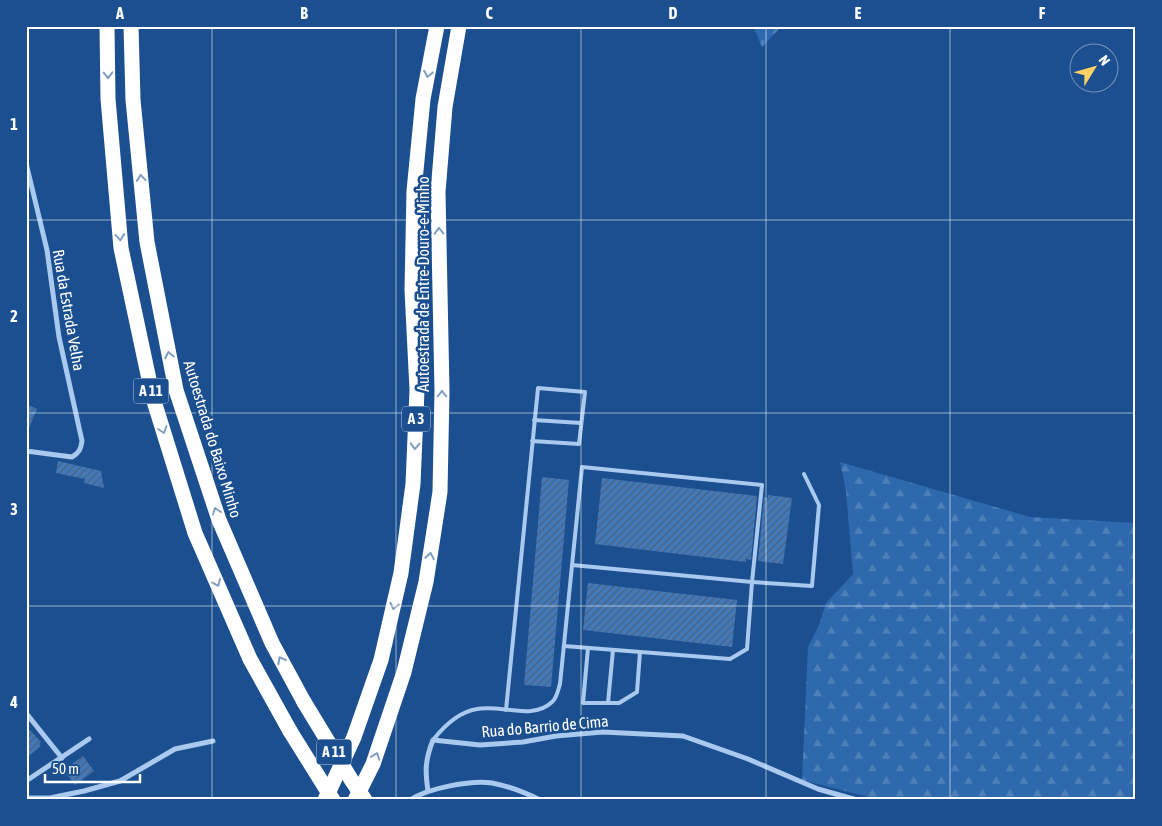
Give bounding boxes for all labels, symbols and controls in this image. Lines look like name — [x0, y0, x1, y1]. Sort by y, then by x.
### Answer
text: A — [115, 4, 124, 22]
text: B — [300, 4, 308, 22]
text: C — [485, 4, 493, 22]
text: D — [669, 4, 678, 22]
text: E — [855, 4, 862, 22]
text: F — [1039, 4, 1046, 22]
north arrow — [1070, 42, 1120, 92]
text: N — [1096, 52, 1113, 68]
one-way arrow — [423, 70, 433, 79]
one-way arrow — [103, 72, 113, 79]
text: 1 — [10, 115, 18, 133]
one-way arrow — [135, 173, 146, 181]
street label: Autoestrada de Entre-Douro-e-Minho — [414, 176, 432, 392]
one-way arrow — [434, 227, 444, 235]
one-way arrow — [114, 233, 125, 241]
street label: Rua da Estrada Velha — [49, 248, 89, 372]
text: 2 — [10, 307, 18, 325]
one-way arrow — [164, 351, 175, 360]
street label: Autoestrada do Baixo Minho — [180, 358, 246, 520]
road number: A 11 — [134, 378, 168, 404]
one-way arrow — [437, 390, 447, 398]
road number: A 3 — [402, 406, 430, 432]
one-way arrow — [157, 425, 167, 433]
one-way arrow — [409, 442, 420, 450]
text: 3 — [10, 500, 18, 518]
one-way arrow — [212, 507, 222, 515]
one-way arrow — [424, 551, 435, 559]
one-way arrow — [211, 578, 221, 586]
one-way arrow — [389, 602, 400, 611]
one-way arrow — [277, 656, 287, 665]
text: 4 — [9, 693, 18, 711]
street label: Rua do Barrio de Cima — [481, 711, 609, 741]
road number: A 11 — [316, 740, 352, 764]
scale bar — [45, 751, 140, 783]
one-way arrow — [370, 752, 380, 761]
text: 50 m — [52, 760, 79, 777]

